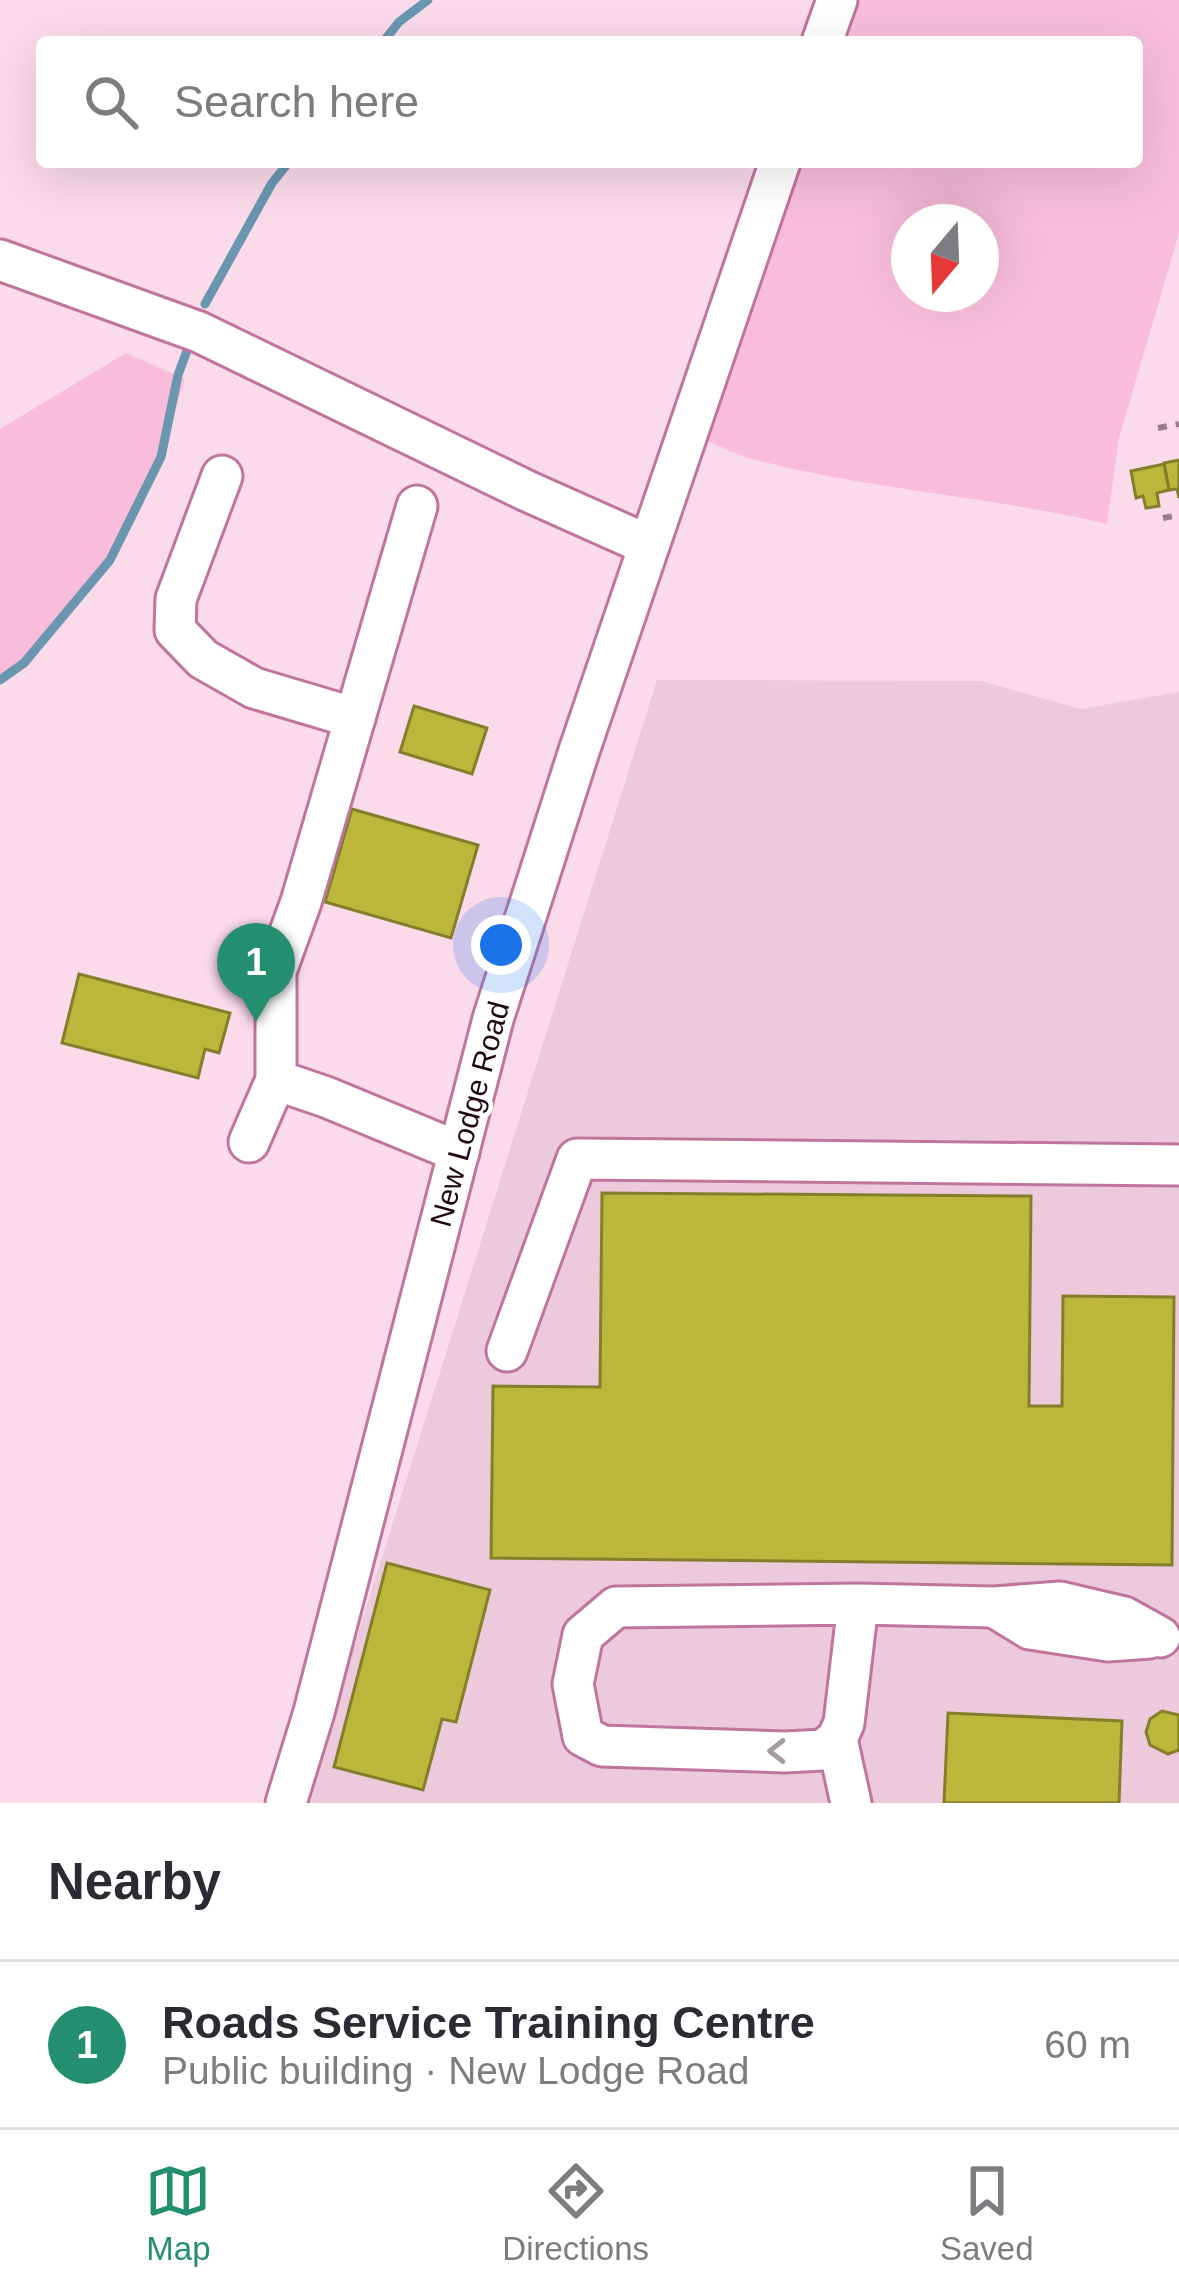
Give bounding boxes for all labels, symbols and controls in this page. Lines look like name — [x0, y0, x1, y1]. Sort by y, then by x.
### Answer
search box — [36, 36, 1143, 168]
icon: search — [78, 69, 144, 135]
text: Search here — [174, 76, 419, 127]
north arrow — [891, 204, 999, 312]
your location — [471, 915, 531, 975]
pin: 1 — [217, 923, 295, 1022]
street label: New Lodge Road — [424, 998, 515, 1230]
one-way arrow — [767, 1738, 785, 1764]
text: Nearby — [48, 1853, 221, 1910]
text: Roads Service Training Centre — [162, 1997, 815, 2048]
text: 1 — [76, 2023, 98, 2066]
text: 60 m — [1044, 2023, 1131, 2066]
text: Public building · New Lodge Road — [162, 2049, 750, 2092]
tab: Map — [145, 2158, 211, 2268]
tab: Directions — [502, 2158, 649, 2268]
tab: Saved — [940, 2158, 1034, 2268]

